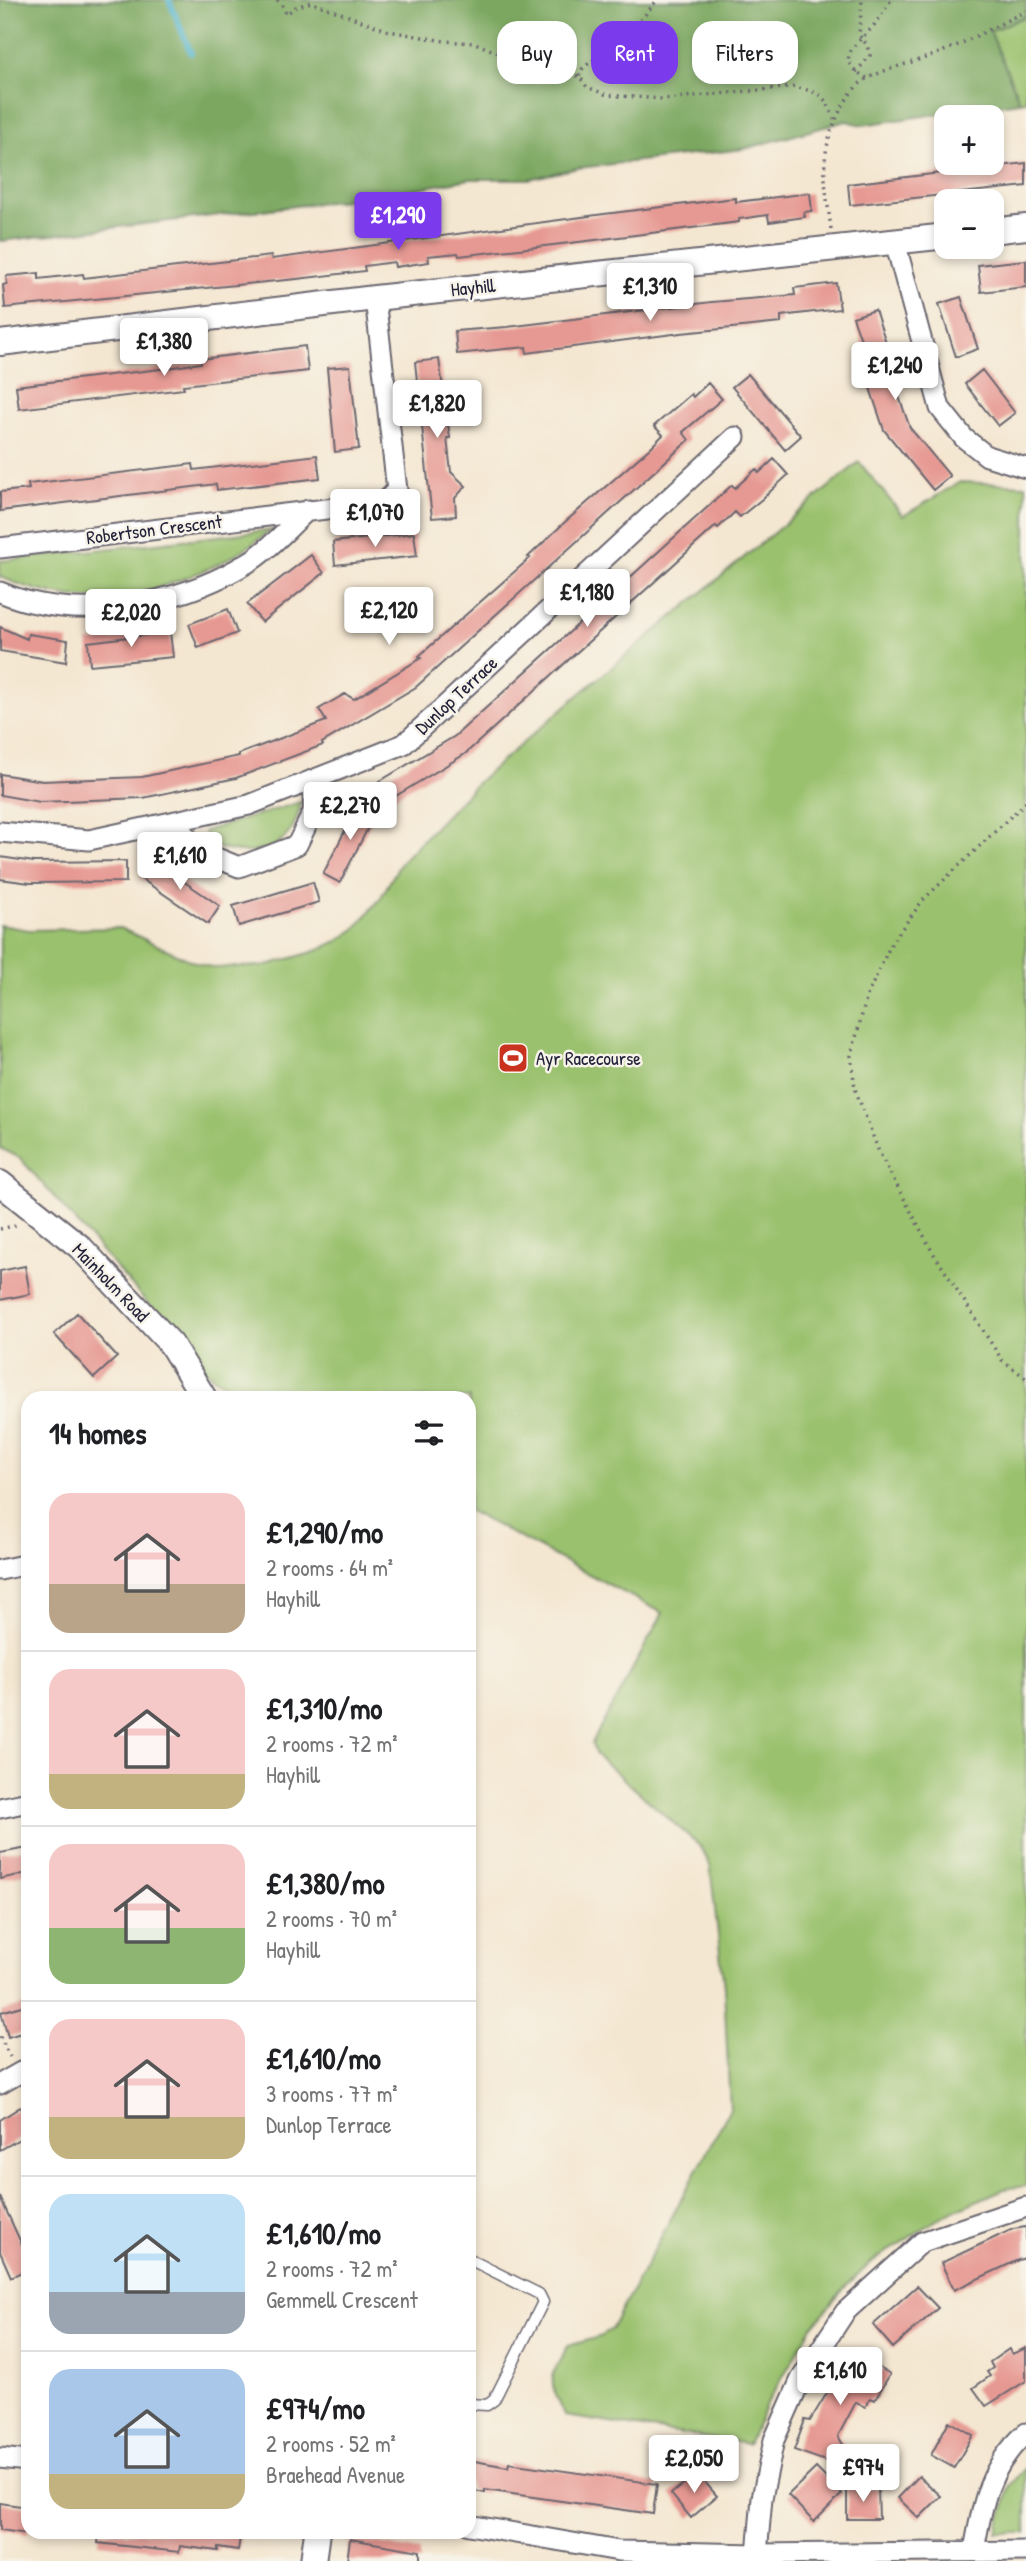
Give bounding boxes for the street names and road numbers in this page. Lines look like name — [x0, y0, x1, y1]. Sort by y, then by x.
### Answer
street label: Hayhill — [449, 272, 497, 302]
street label: Robertson Crescent — [85, 508, 224, 550]
street label: Dunlop Terrace — [409, 650, 503, 740]
street label: Mainholm Road — [67, 1237, 156, 1328]

